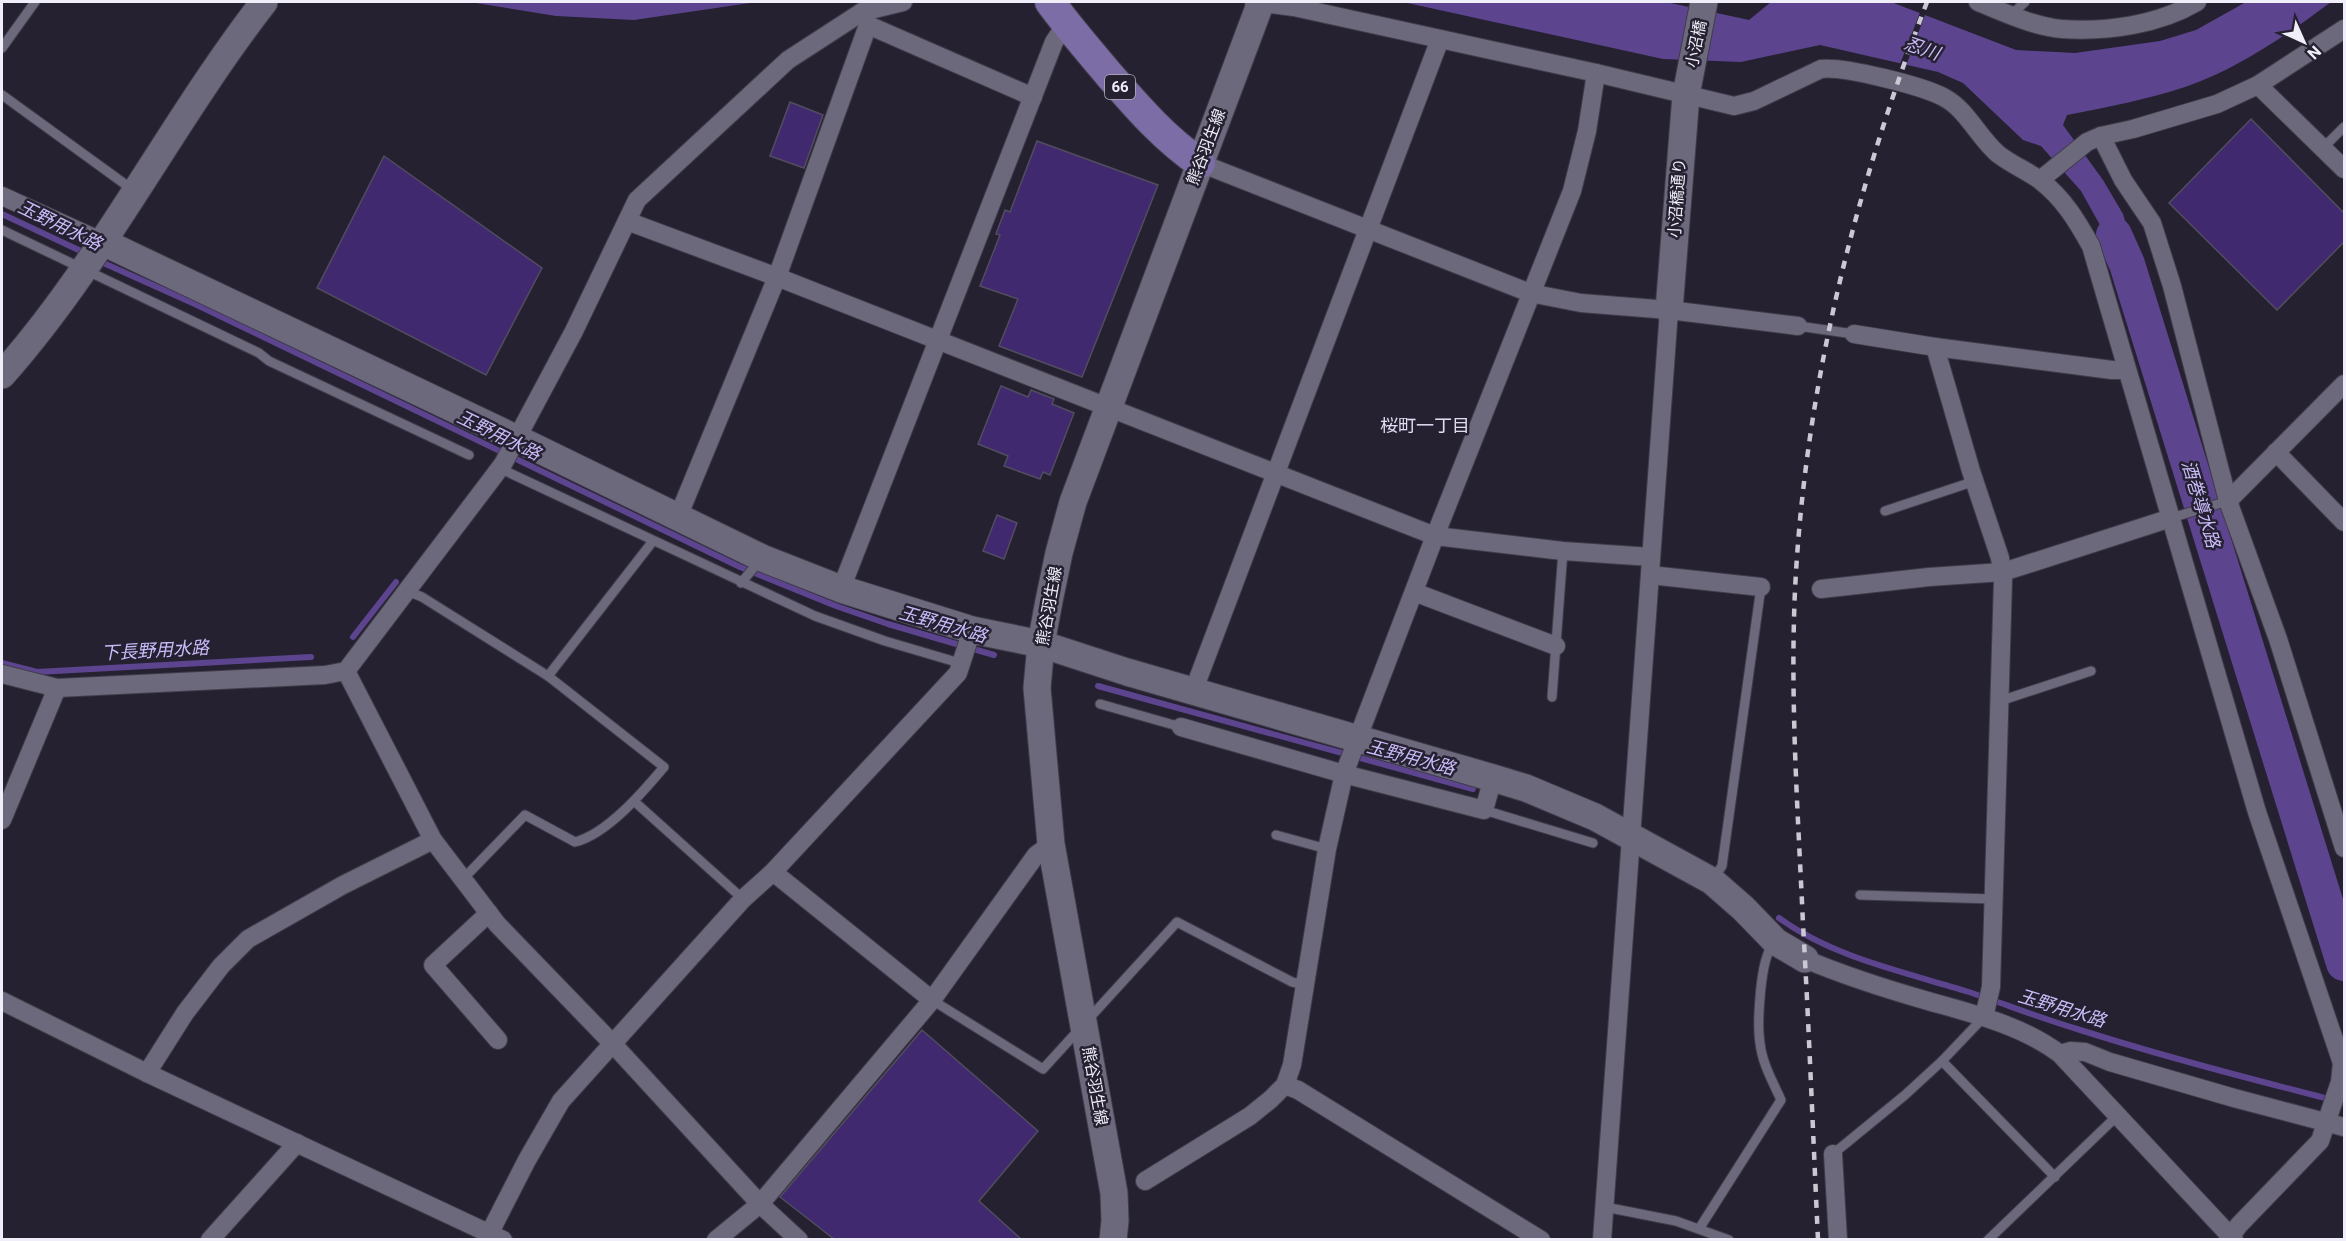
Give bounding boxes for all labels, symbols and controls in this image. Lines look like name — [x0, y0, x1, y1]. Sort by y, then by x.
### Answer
north arrow — [2274, 12, 2334, 72]
street label: 小沼橋 — [1682, 19, 1710, 69]
water label: 忍川 — [1902, 32, 1944, 64]
text: N — [2304, 42, 2325, 63]
road number: 66 — [1105, 75, 1135, 99]
street label: 熊谷羽生線 — [1183, 106, 1229, 188]
street label: 小沼橋通り — [1665, 157, 1689, 239]
water label: 玉野用水路 — [15, 196, 107, 255]
water label: 玉野用水路 — [454, 406, 546, 465]
district label: 桜町一丁目 — [1380, 415, 1470, 436]
water label: 酒巻導水路 — [2178, 458, 2225, 552]
street label: 熊谷羽生線 — [1033, 565, 1065, 647]
water label: 玉野用水路 — [897, 602, 991, 647]
water label: 下長野用水路 — [101, 637, 211, 663]
water label: 玉野用水路 — [1365, 735, 1459, 779]
water label: 玉野用水路 — [2016, 985, 2110, 1032]
street label: 熊谷羽生線 — [1079, 1045, 1111, 1127]

